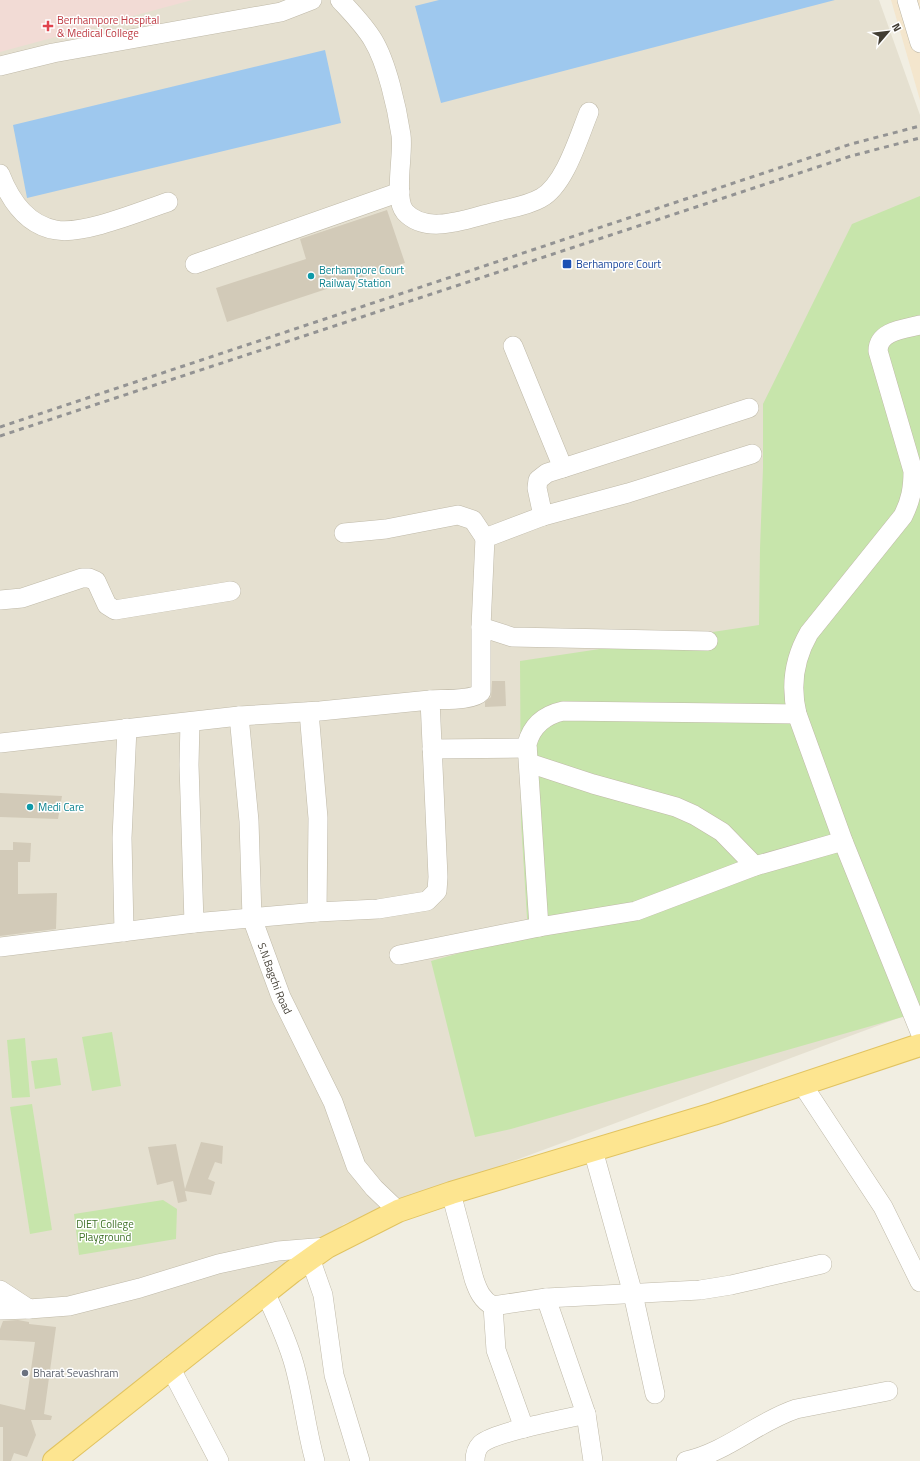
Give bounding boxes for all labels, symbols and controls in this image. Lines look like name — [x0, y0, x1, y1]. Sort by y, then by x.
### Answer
place label: Berrhampore Hospital & Medical College — [57, 12, 159, 41]
north arrow — [868, 12, 908, 52]
marker: Berrhampore Hospital & Medical College — [42, 20, 54, 32]
text: N — [888, 20, 906, 34]
place label: Berhampore Court — [576, 256, 661, 272]
marker: Berhampore Court — [561, 258, 573, 270]
place label: Berhampore Court Railway Station — [319, 262, 404, 291]
marker: Berhampore Court Railway Station — [306, 271, 316, 281]
place label: Medi Care — [38, 799, 85, 815]
marker: Medi Care — [25, 802, 35, 812]
street label: S.N.Bagchi Road — [254, 940, 296, 1017]
park label: DIET College Playground — [76, 1216, 134, 1245]
place label: Bharat Sevashram — [33, 1365, 118, 1381]
marker: Bharat Sevashram — [20, 1368, 30, 1378]

